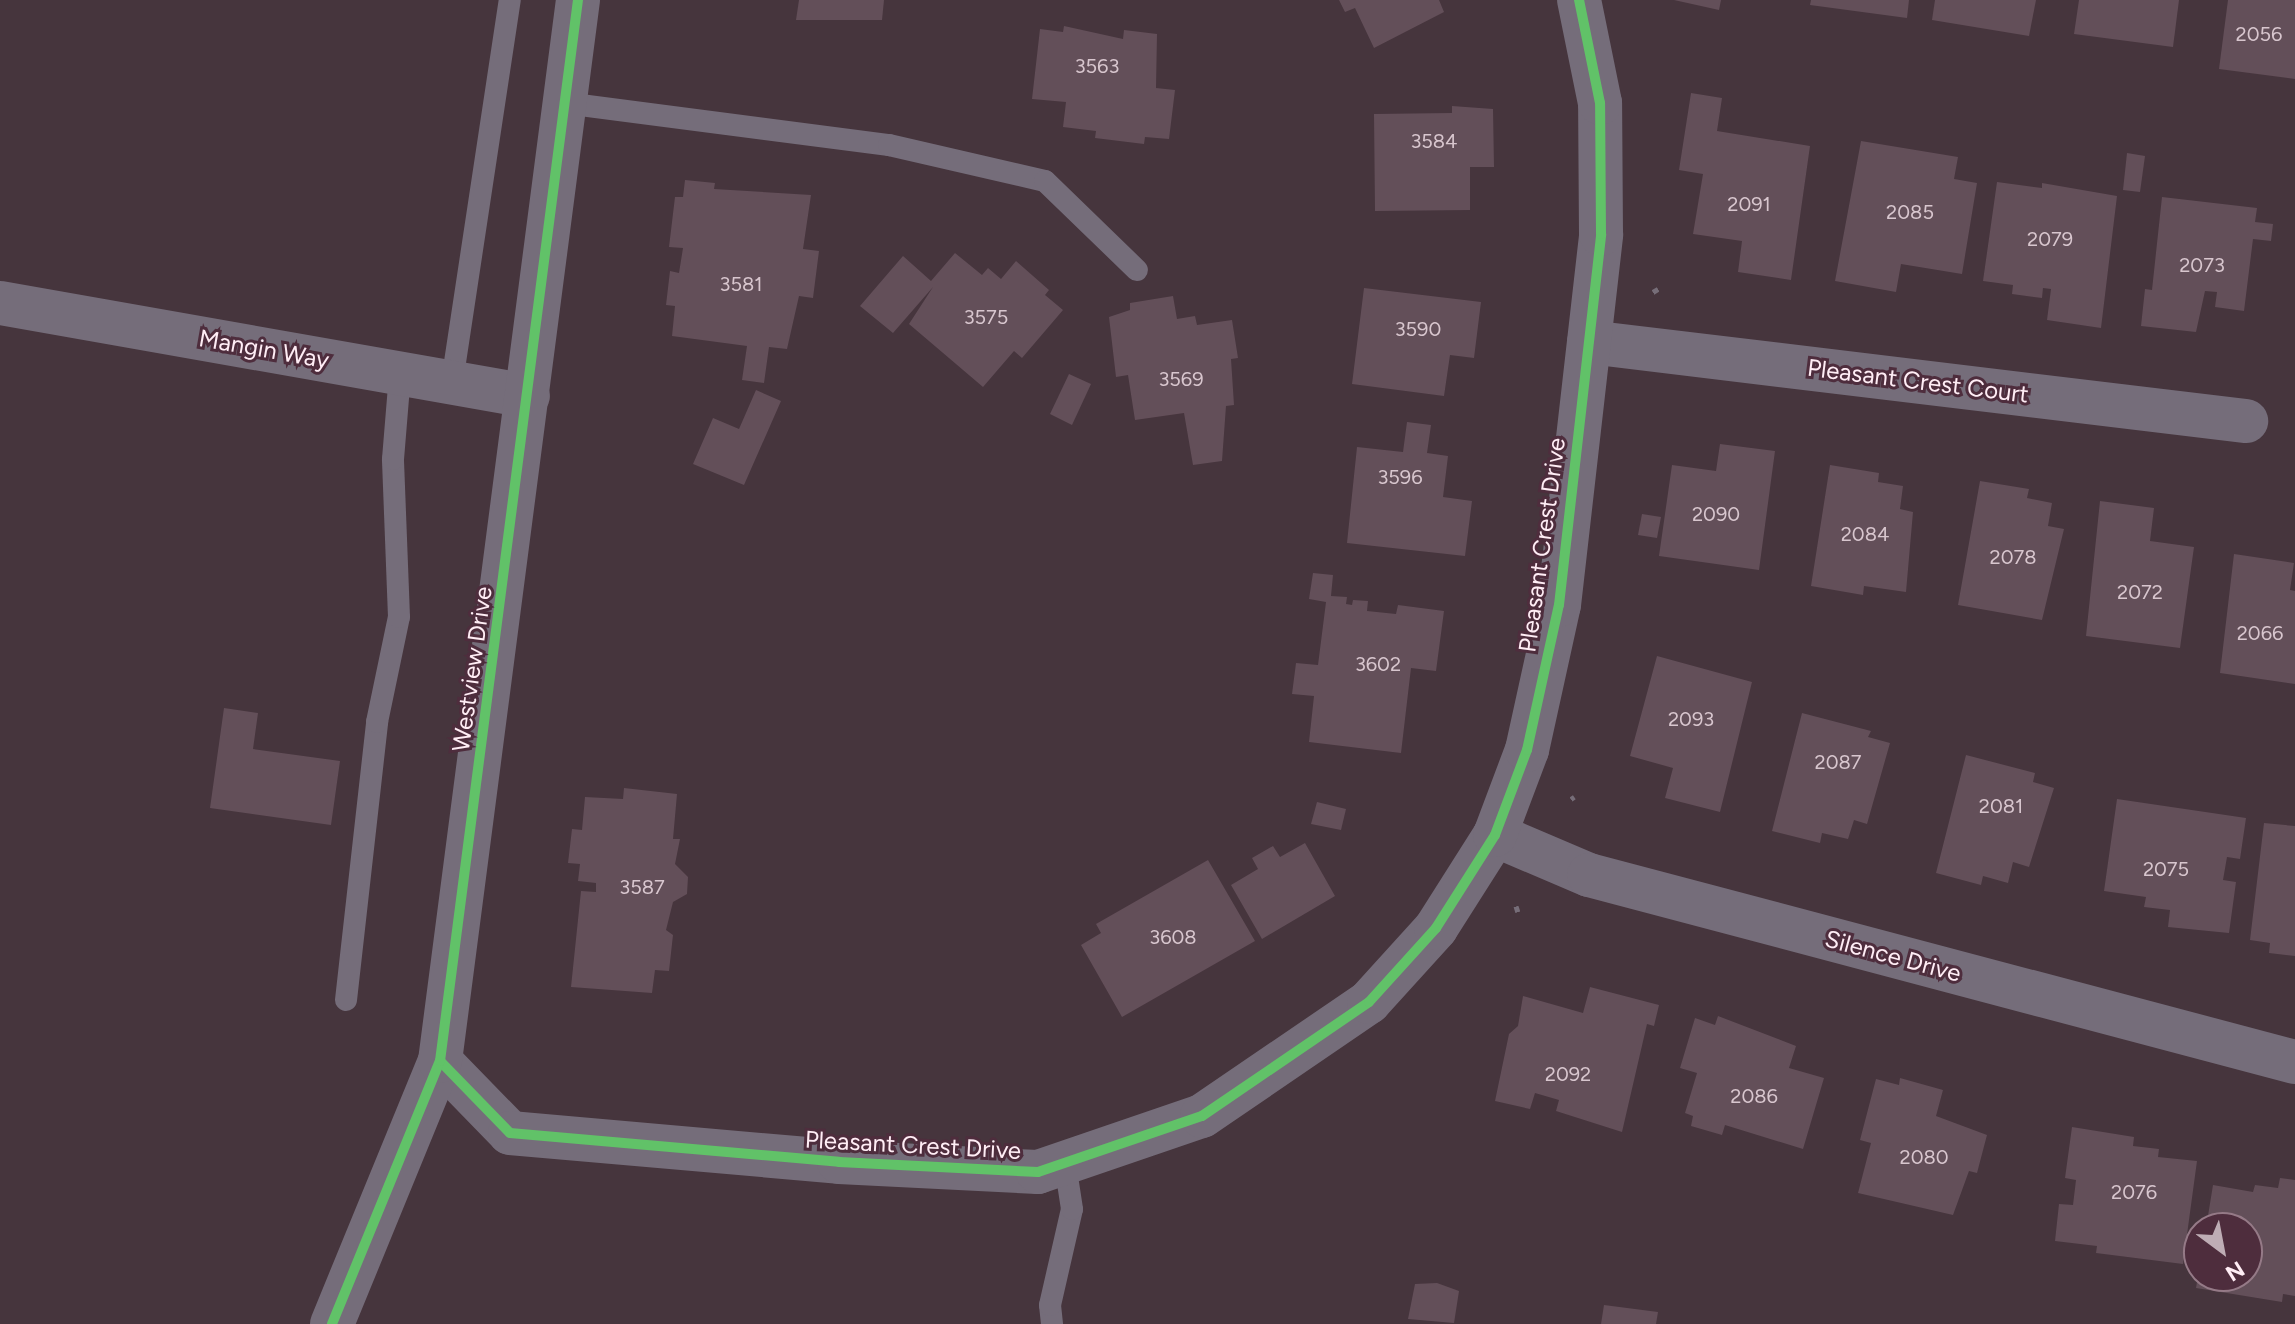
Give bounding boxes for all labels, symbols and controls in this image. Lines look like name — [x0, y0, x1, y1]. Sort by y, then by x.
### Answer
house number: 2056 — [2236, 22, 2282, 46]
house number: 3563 — [1075, 54, 1119, 78]
house number: 3584 — [1410, 129, 1458, 153]
house number: 2091 — [1727, 192, 1771, 216]
house number: 2085 — [1886, 200, 1934, 224]
house number: 2079 — [2027, 227, 2073, 251]
house number: 2073 — [2179, 253, 2225, 277]
house number: 3581 — [720, 272, 762, 296]
house number: 3575 — [964, 305, 1008, 329]
house number: 3590 — [1395, 317, 1441, 341]
street label: Mangin Way — [197, 323, 331, 375]
street label: Pleasant Crest Court — [1806, 353, 2030, 409]
house number: 3569 — [1158, 367, 1204, 391]
street label: Pleasant Crest Drive — [1513, 436, 1571, 654]
house number: 3596 — [1377, 465, 1423, 489]
house number: 2090 — [1692, 502, 1740, 526]
house number: 2084 — [1841, 522, 1889, 546]
house number: 2078 — [1989, 545, 2037, 569]
house number: 2072 — [2117, 580, 2163, 604]
street label: Westview Drive — [446, 585, 498, 753]
house number: 2066 — [2237, 621, 2283, 645]
house number: 3602 — [1355, 652, 1401, 676]
house number: 2093 — [1668, 707, 1714, 731]
house number: 2087 — [1814, 750, 1862, 774]
house number: 2081 — [1979, 794, 2023, 818]
house number: 2075 — [2143, 857, 2189, 881]
house number: 3587 — [619, 875, 665, 899]
street label: Silence Drive — [1822, 924, 1964, 988]
house number: 3608 — [1149, 925, 1197, 949]
house number: 2092 — [1545, 1062, 1591, 1086]
house number: 2086 — [1730, 1084, 1778, 1108]
street label: Pleasant Crest Drive — [804, 1125, 1022, 1165]
house number: 2080 — [1899, 1145, 1949, 1169]
house number: 2076 — [2111, 1180, 2157, 1204]
north arrow — [2183, 1212, 2263, 1292]
text: N — [2221, 1255, 2249, 1287]

